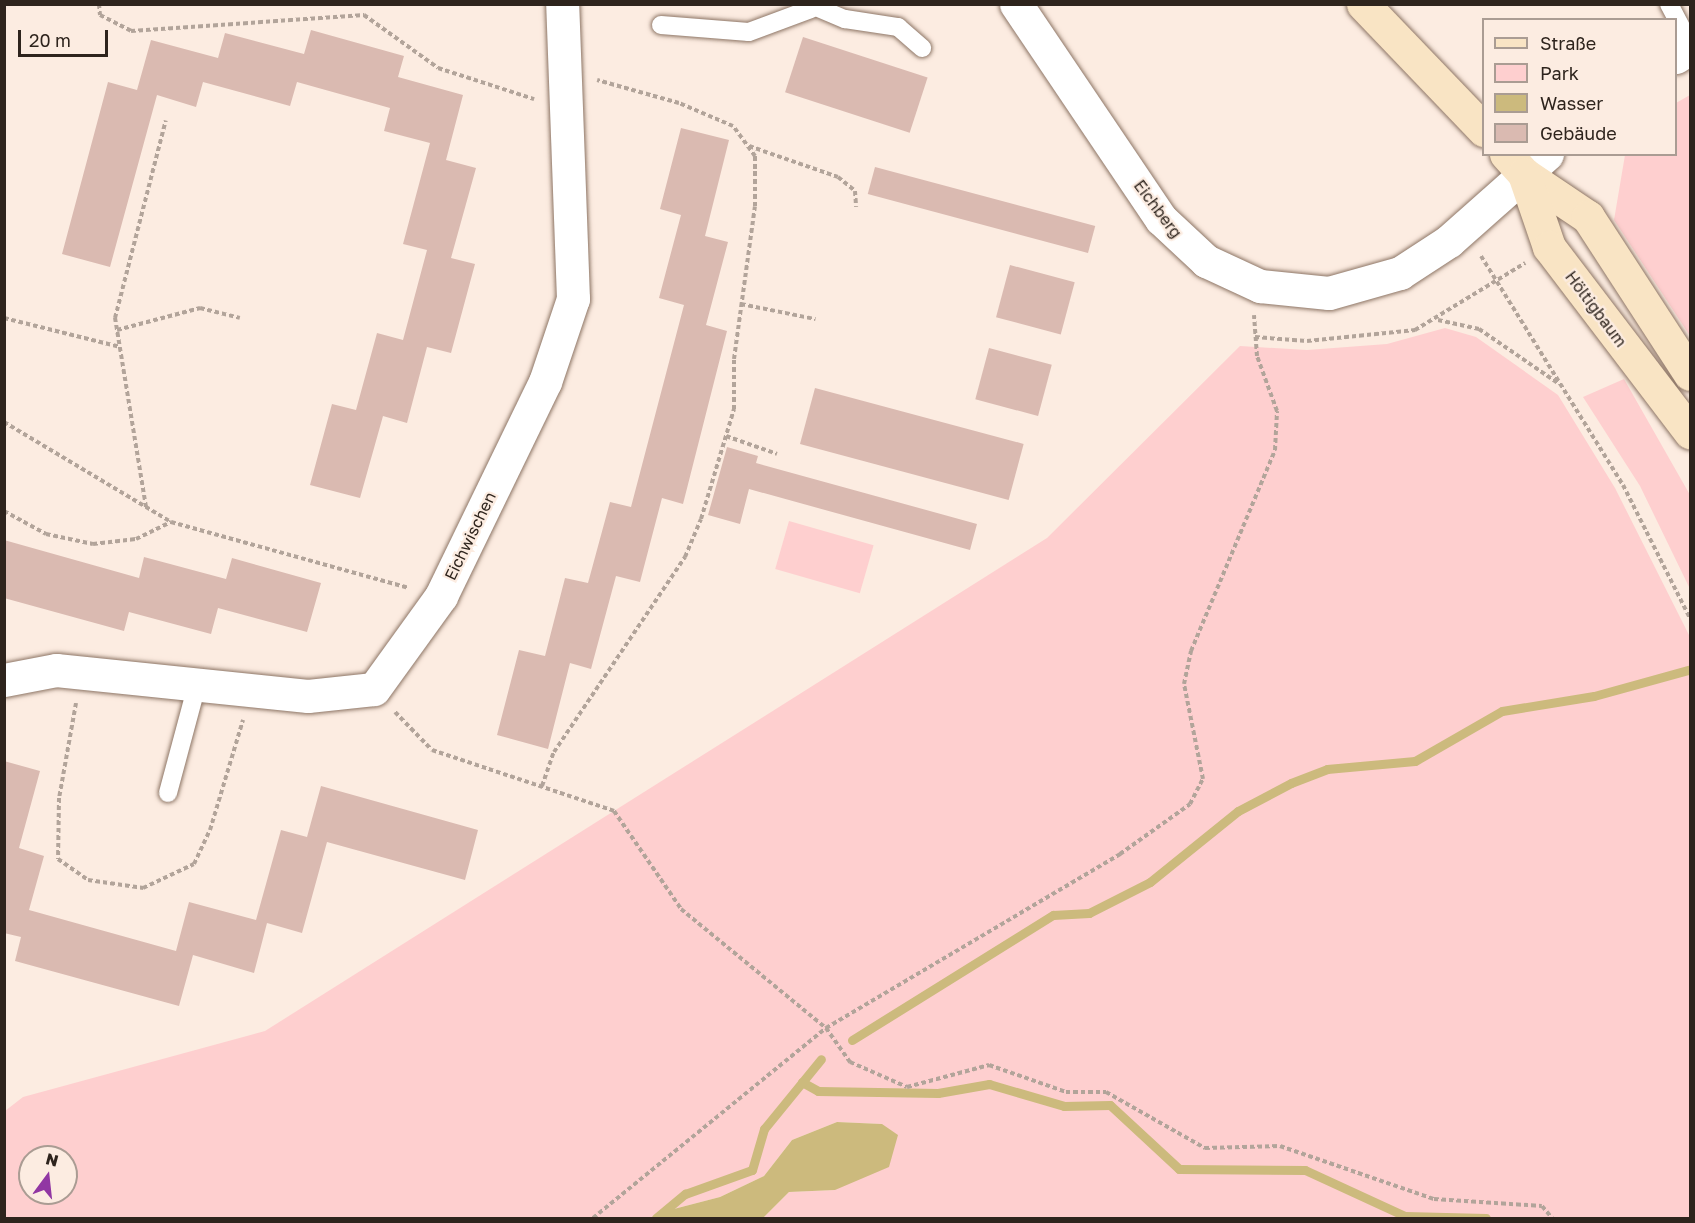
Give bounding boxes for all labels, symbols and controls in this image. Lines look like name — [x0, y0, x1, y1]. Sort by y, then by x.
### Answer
scale bar — [21, 18, 111, 56]
legend — [1482, 18, 1677, 156]
text: 20 m — [29, 29, 71, 51]
text: Straße — [1540, 32, 1596, 54]
text: Park — [1540, 62, 1579, 84]
text: Wasser — [1540, 92, 1603, 114]
text: Gebäude — [1540, 122, 1617, 144]
street label: Eichberg — [1130, 176, 1186, 242]
street label: Höltigbaum — [1561, 267, 1631, 351]
street label: Eichwischen — [440, 489, 500, 583]
north arrow — [18, 1145, 78, 1205]
text: N — [44, 1148, 61, 1171]

